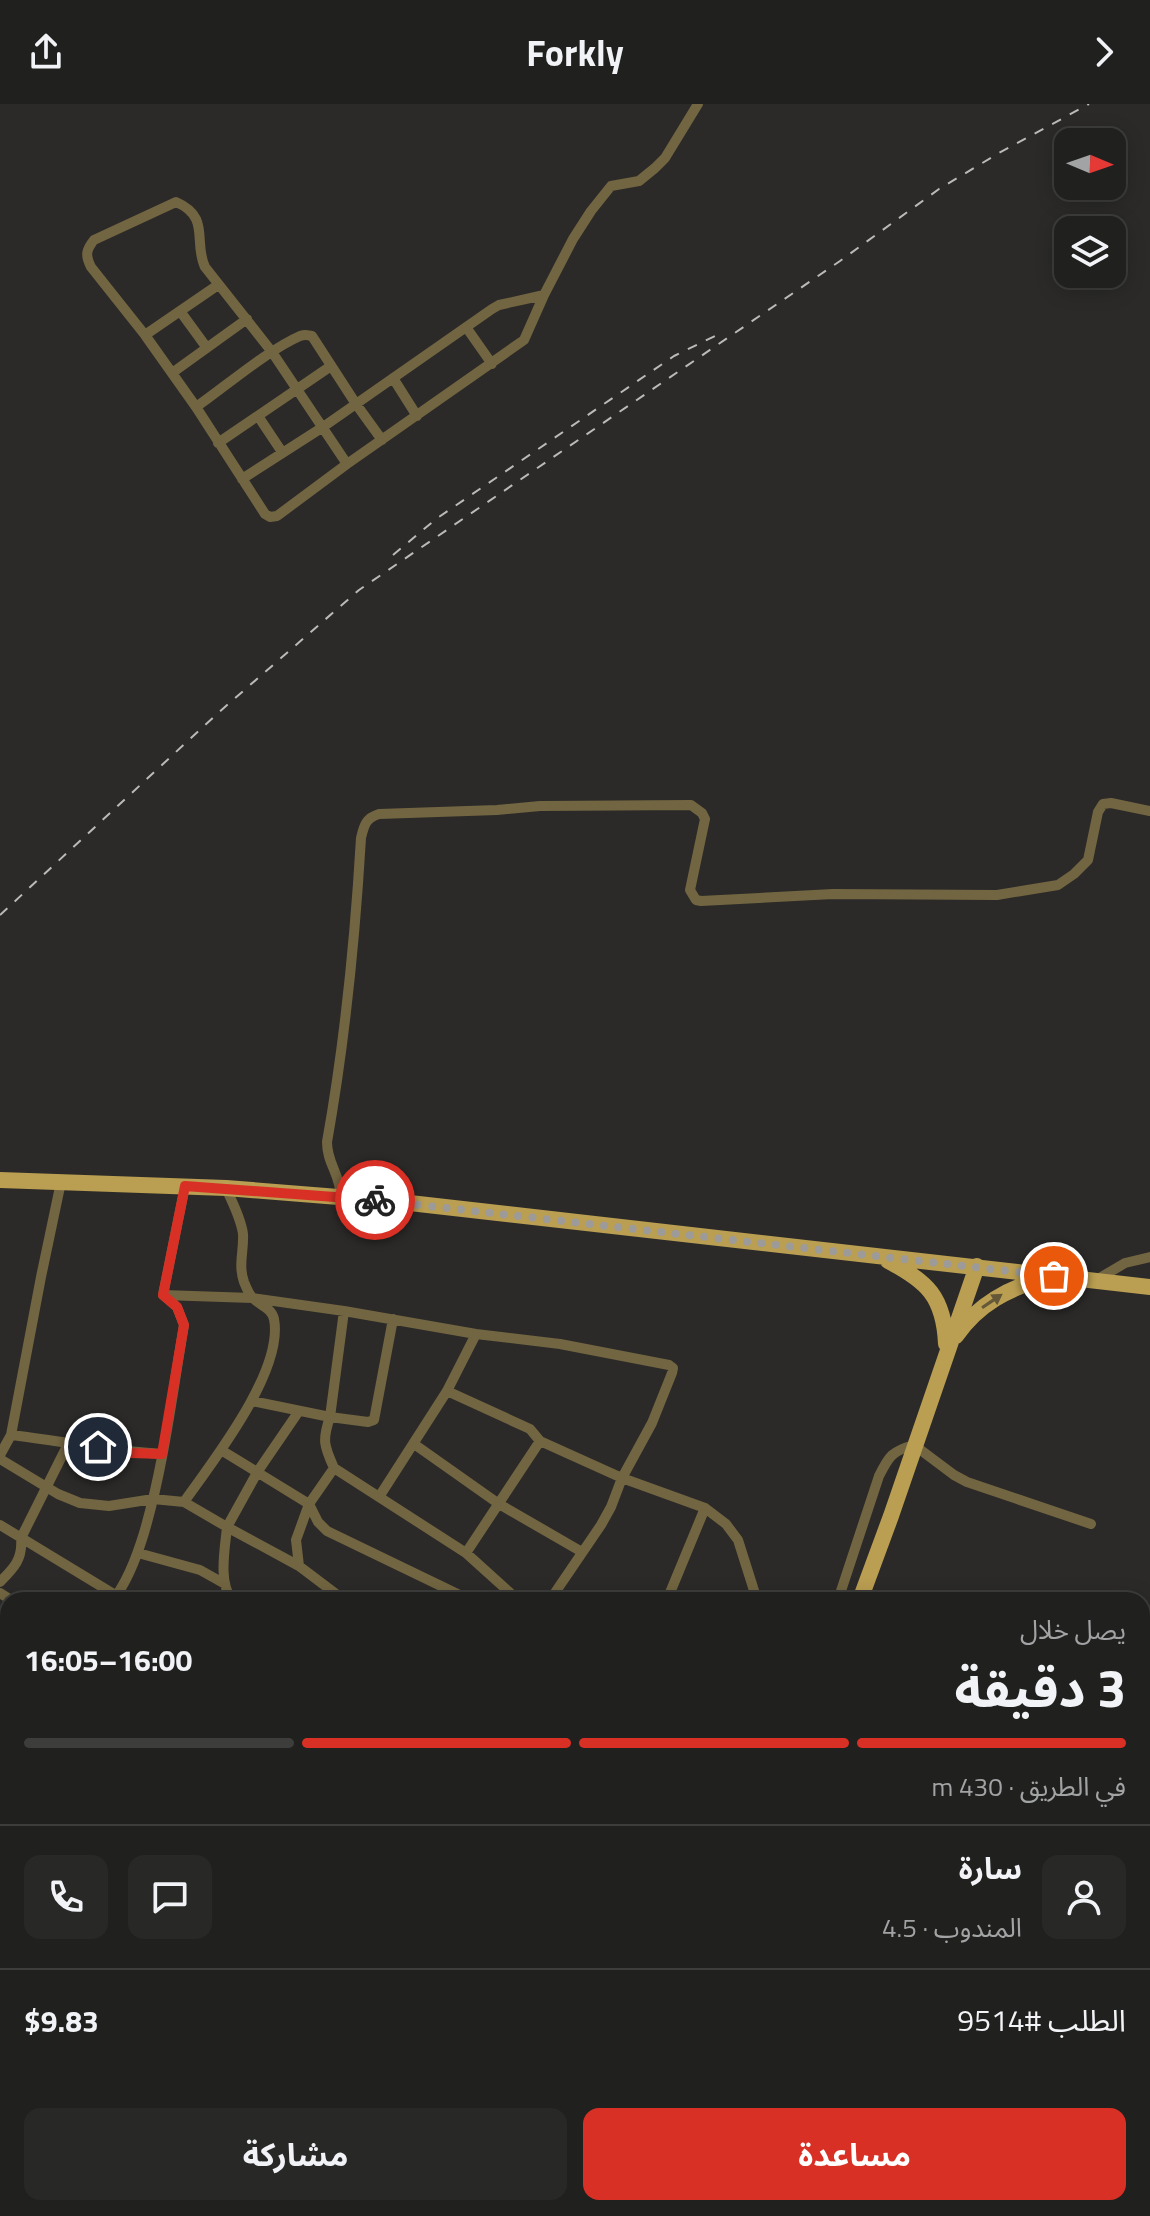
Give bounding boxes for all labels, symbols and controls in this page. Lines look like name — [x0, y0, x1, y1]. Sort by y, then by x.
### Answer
text: Forkly — [526, 25, 624, 80]
icon: share — [24, 30, 68, 74]
icon: forward — [1082, 30, 1126, 74]
north arrow — [1054, 128, 1126, 200]
map controls — [1054, 128, 1126, 288]
button: layers — [1054, 216, 1126, 288]
courier — [335, 1160, 415, 1240]
icon: bike — [353, 1178, 397, 1222]
pin — [1020, 1242, 1088, 1310]
icon: bag — [1032, 1254, 1076, 1298]
one-way arrow — [981, 1294, 1002, 1309]
pin — [64, 1413, 132, 1481]
icon: home — [76, 1425, 120, 1469]
text: يصل خلال — [1020, 1610, 1126, 1649]
text: 16:00–16:05 — [24, 1637, 192, 1683]
text: 3 دقيقة — [955, 1648, 1126, 1727]
text: في الطريق · 430 m — [932, 1767, 1126, 1806]
text: سارة — [959, 1845, 1022, 1891]
button: phone — [24, 1855, 108, 1939]
button: chat — [128, 1855, 212, 1939]
button: person — [1042, 1855, 1126, 1939]
text: المندوب · 4.5 — [882, 1908, 1022, 1947]
text: الطلب #9514 — [957, 1997, 1126, 2043]
text: $9.83 — [24, 1998, 99, 2044]
button: مشاركة — [24, 2108, 567, 2200]
button: مساعدة — [583, 2108, 1126, 2200]

